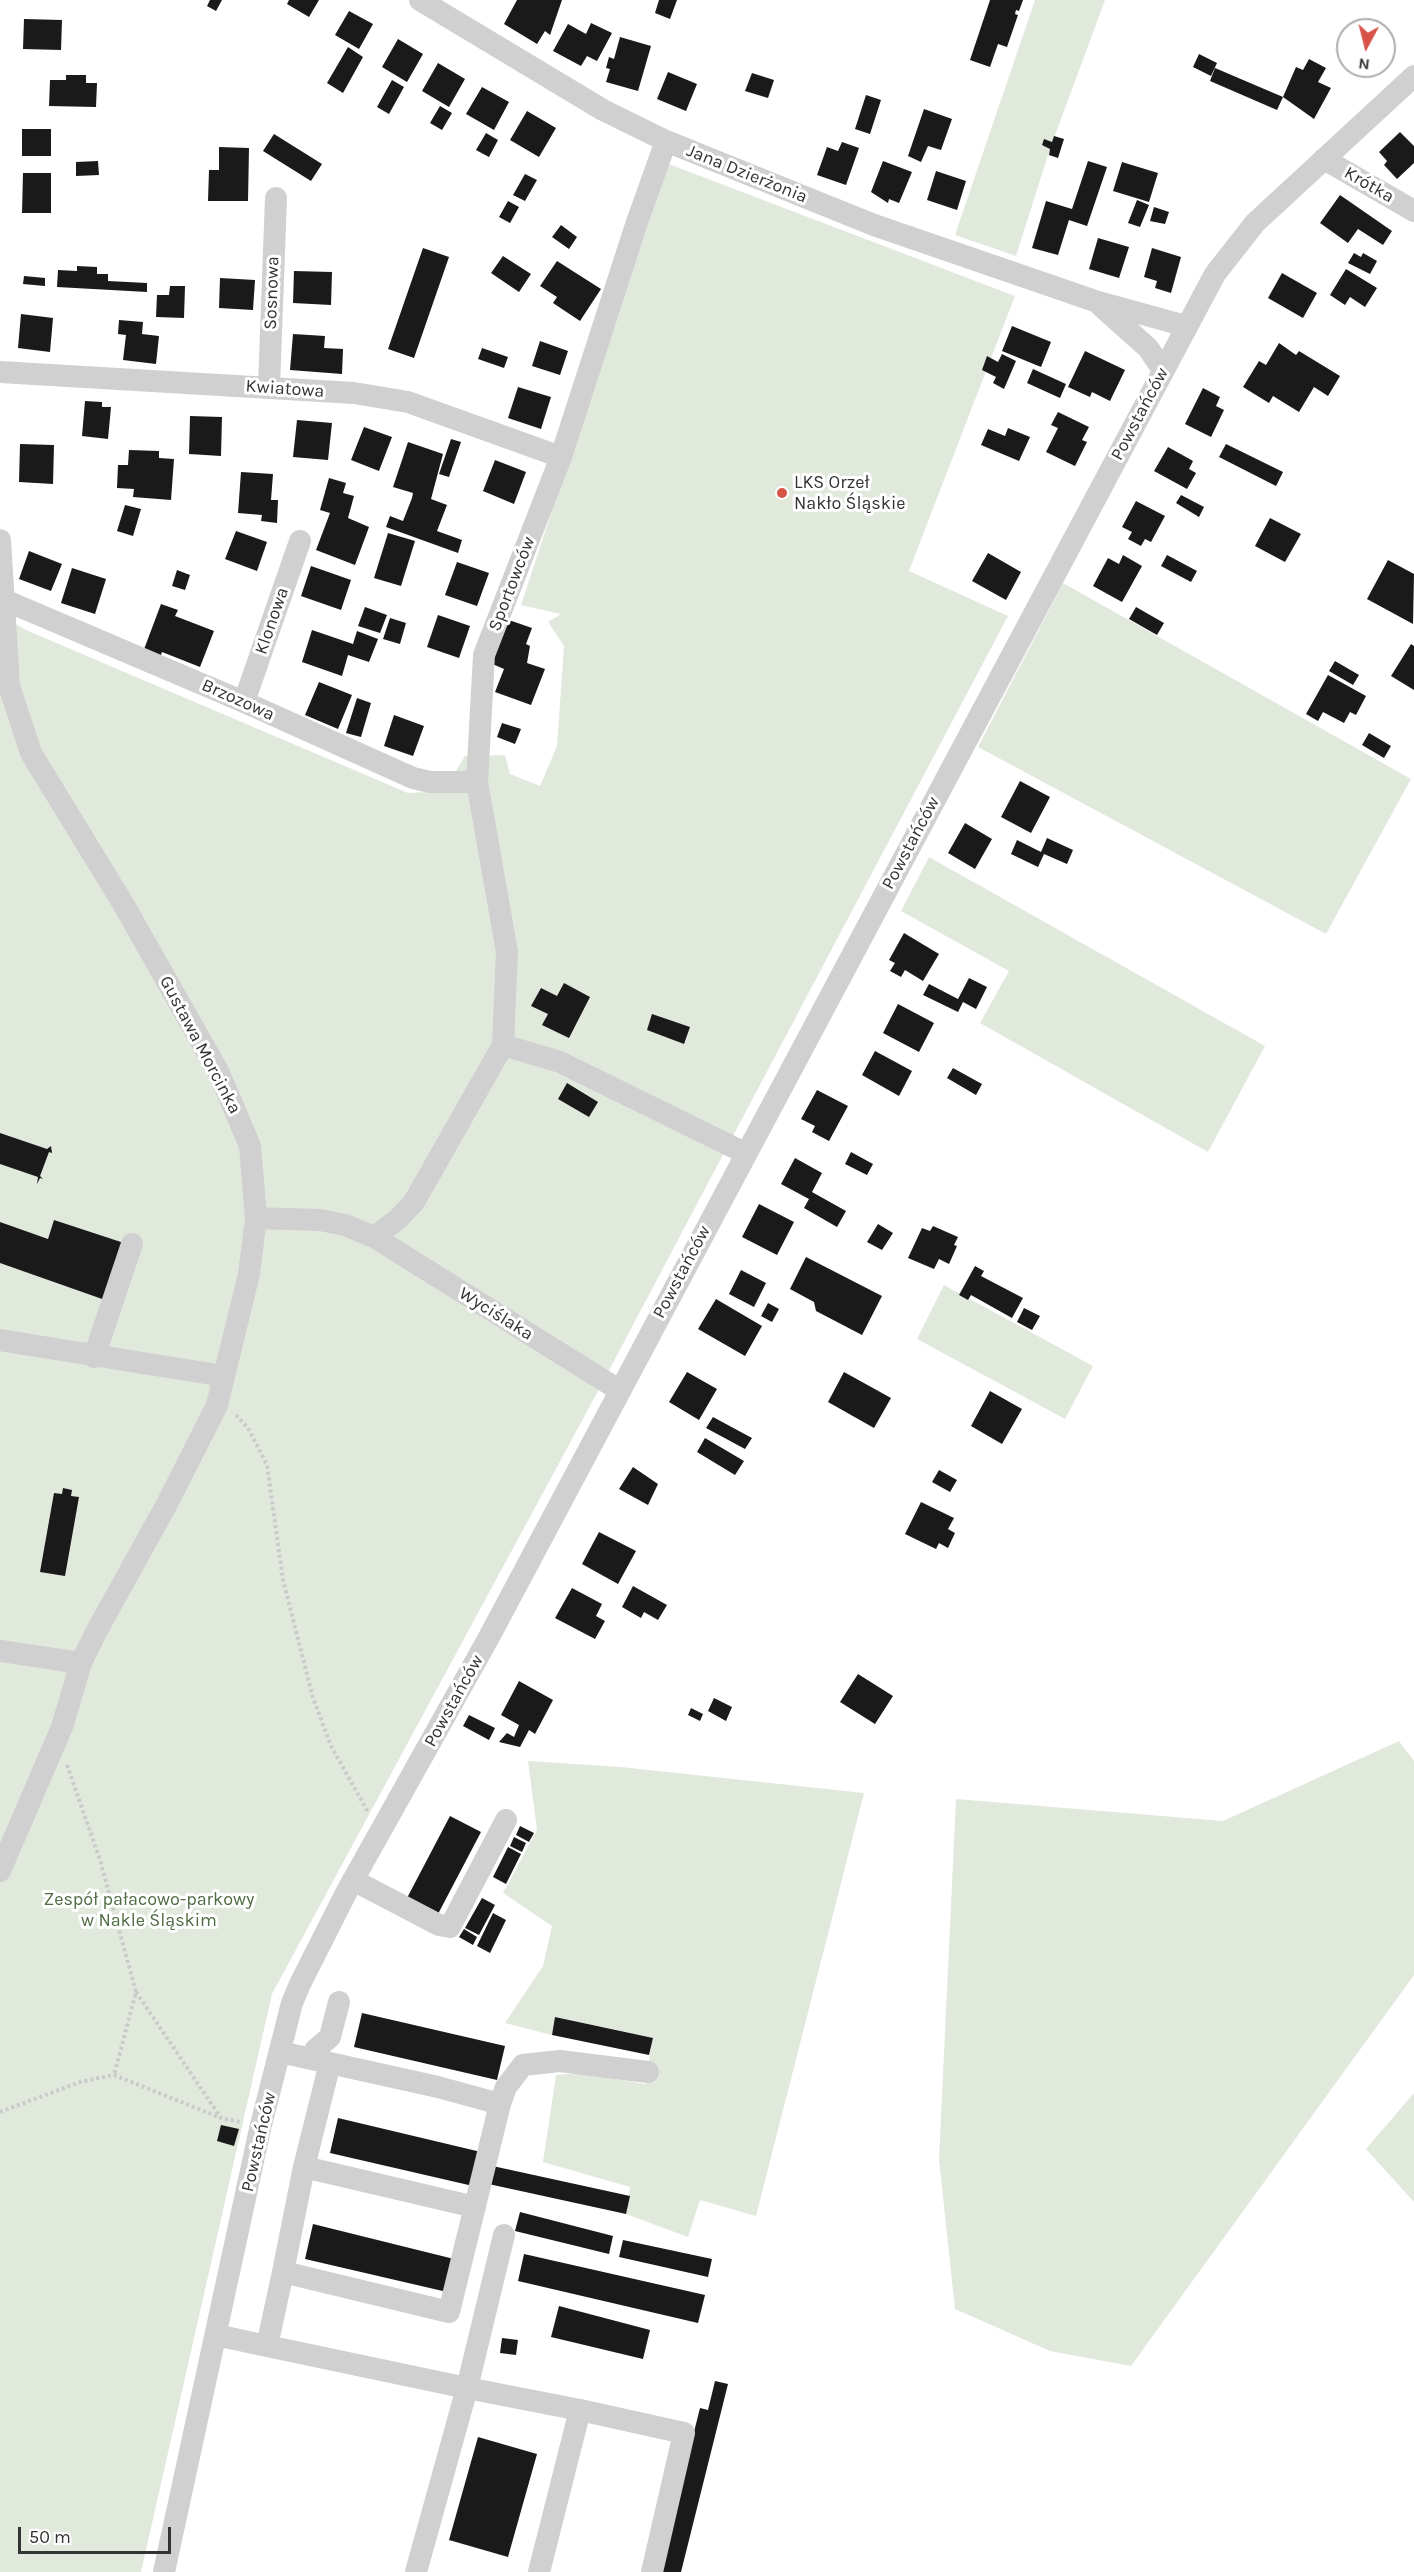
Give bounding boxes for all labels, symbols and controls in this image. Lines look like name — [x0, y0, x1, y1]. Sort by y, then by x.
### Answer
north arrow — [1336, 18, 1396, 78]
text: N — [1357, 54, 1371, 75]
street label: Jana Dzierżonia — [683, 140, 811, 208]
street label: Krótka — [1340, 162, 1398, 208]
street label: Sosnowa — [260, 256, 284, 330]
street label: Powstańców — [1107, 364, 1173, 464]
street label: Kwiatowa — [245, 375, 325, 403]
place label: LKS Orzeł Nakło Śląskie — [794, 472, 906, 514]
marker: LKS Orzeł Nakło Śląskie — [775, 486, 789, 500]
street label: Sportowców — [484, 534, 540, 634]
street label: Klonowa — [250, 585, 294, 657]
street label: Brzozowa — [198, 674, 278, 726]
street label: Powstańców — [878, 793, 944, 893]
street label: Gustawa Morcinka — [155, 972, 245, 1118]
street label: Powstańców — [649, 1222, 715, 1322]
street label: Wyciślaka — [455, 1283, 537, 1345]
street label: Powstańców — [420, 1651, 488, 1751]
park label: Zespół pałacowo-parkowy w Nakle Śląskim — [43, 1889, 255, 1932]
street label: Powstańców — [237, 2090, 281, 2194]
scale bar — [21, 2515, 174, 2553]
text: 50 m — [29, 2526, 71, 2548]

